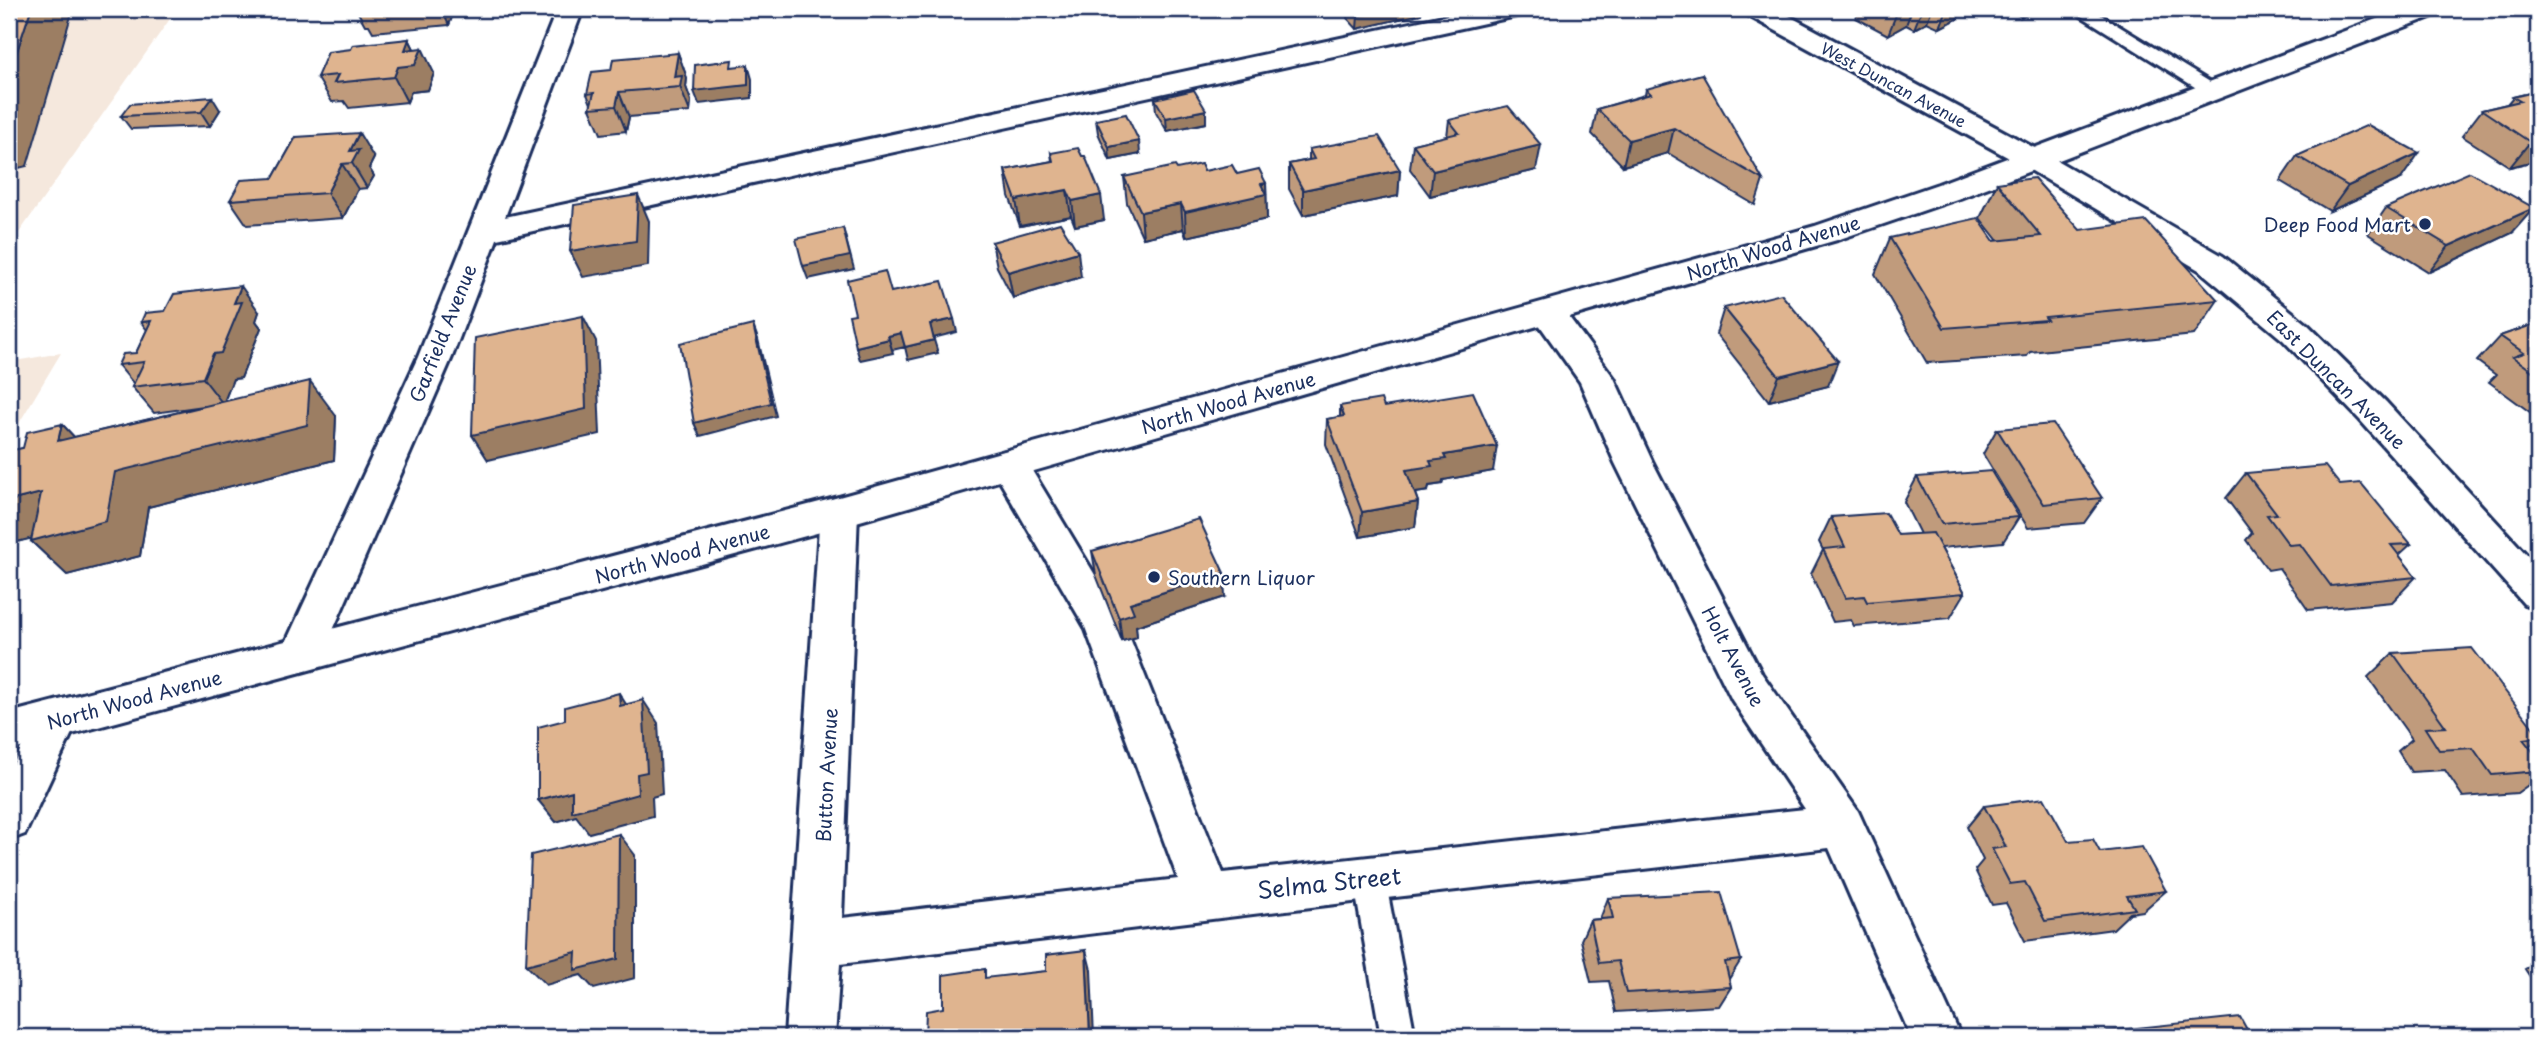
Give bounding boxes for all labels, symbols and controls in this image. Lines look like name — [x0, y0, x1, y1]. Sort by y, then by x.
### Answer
street label: West Duncan Avenue — [1817, 35, 1971, 133]
street label: North Wood Avenue — [1683, 207, 1863, 287]
place label: Deep Food Mart — [2264, 210, 2411, 238]
marker: Deep Food Mart — [2417, 216, 2433, 232]
street label: Garfield Avenue — [402, 260, 482, 406]
street label: East Duncan Avenue — [2261, 303, 2413, 455]
street label: North Wood Avenue — [1138, 364, 1318, 440]
street label: North Wood Avenue — [591, 516, 773, 590]
place label: Southern Liquor — [1168, 563, 1315, 591]
marker: Southern Liquor — [1146, 569, 1162, 585]
street label: Holt Avenue — [1696, 601, 1772, 711]
street label: North Wood Avenue — [43, 662, 225, 736]
street label: Button Avenue — [809, 707, 843, 843]
street label: Selma Street — [1255, 857, 1403, 907]

